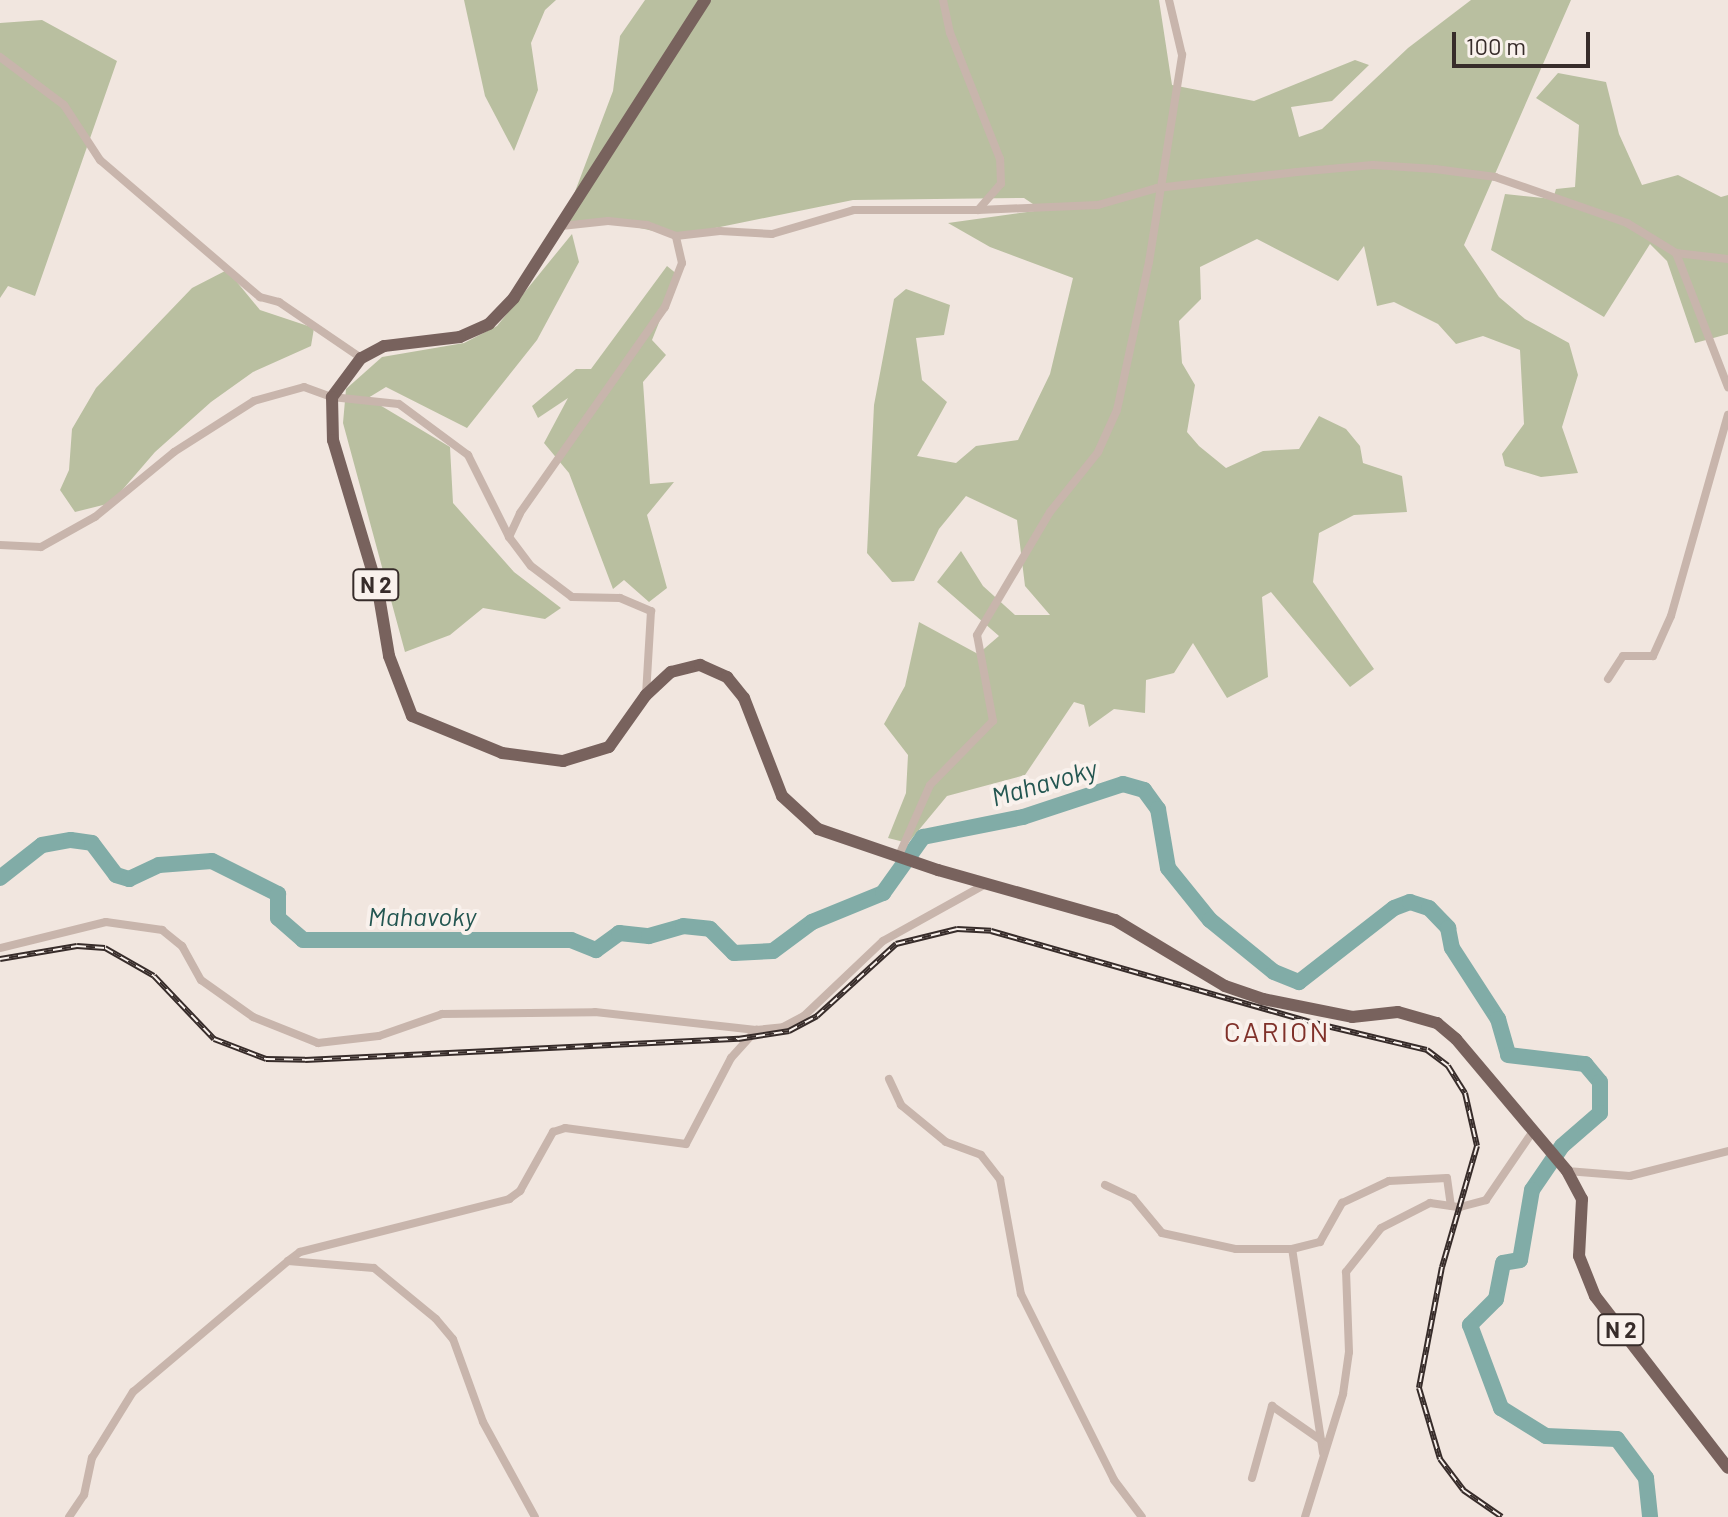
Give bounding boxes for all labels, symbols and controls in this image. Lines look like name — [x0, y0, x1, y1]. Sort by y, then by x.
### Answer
scale bar — [1456, 16, 1594, 66]
text: 100 m — [1466, 31, 1526, 60]
road number: N 2 — [352, 567, 400, 603]
water label: Mahavoky — [987, 752, 1101, 812]
water label: Mahavoky — [368, 900, 476, 932]
district label: CARION — [1224, 1014, 1330, 1048]
road number: N 2 — [1597, 1312, 1645, 1348]

